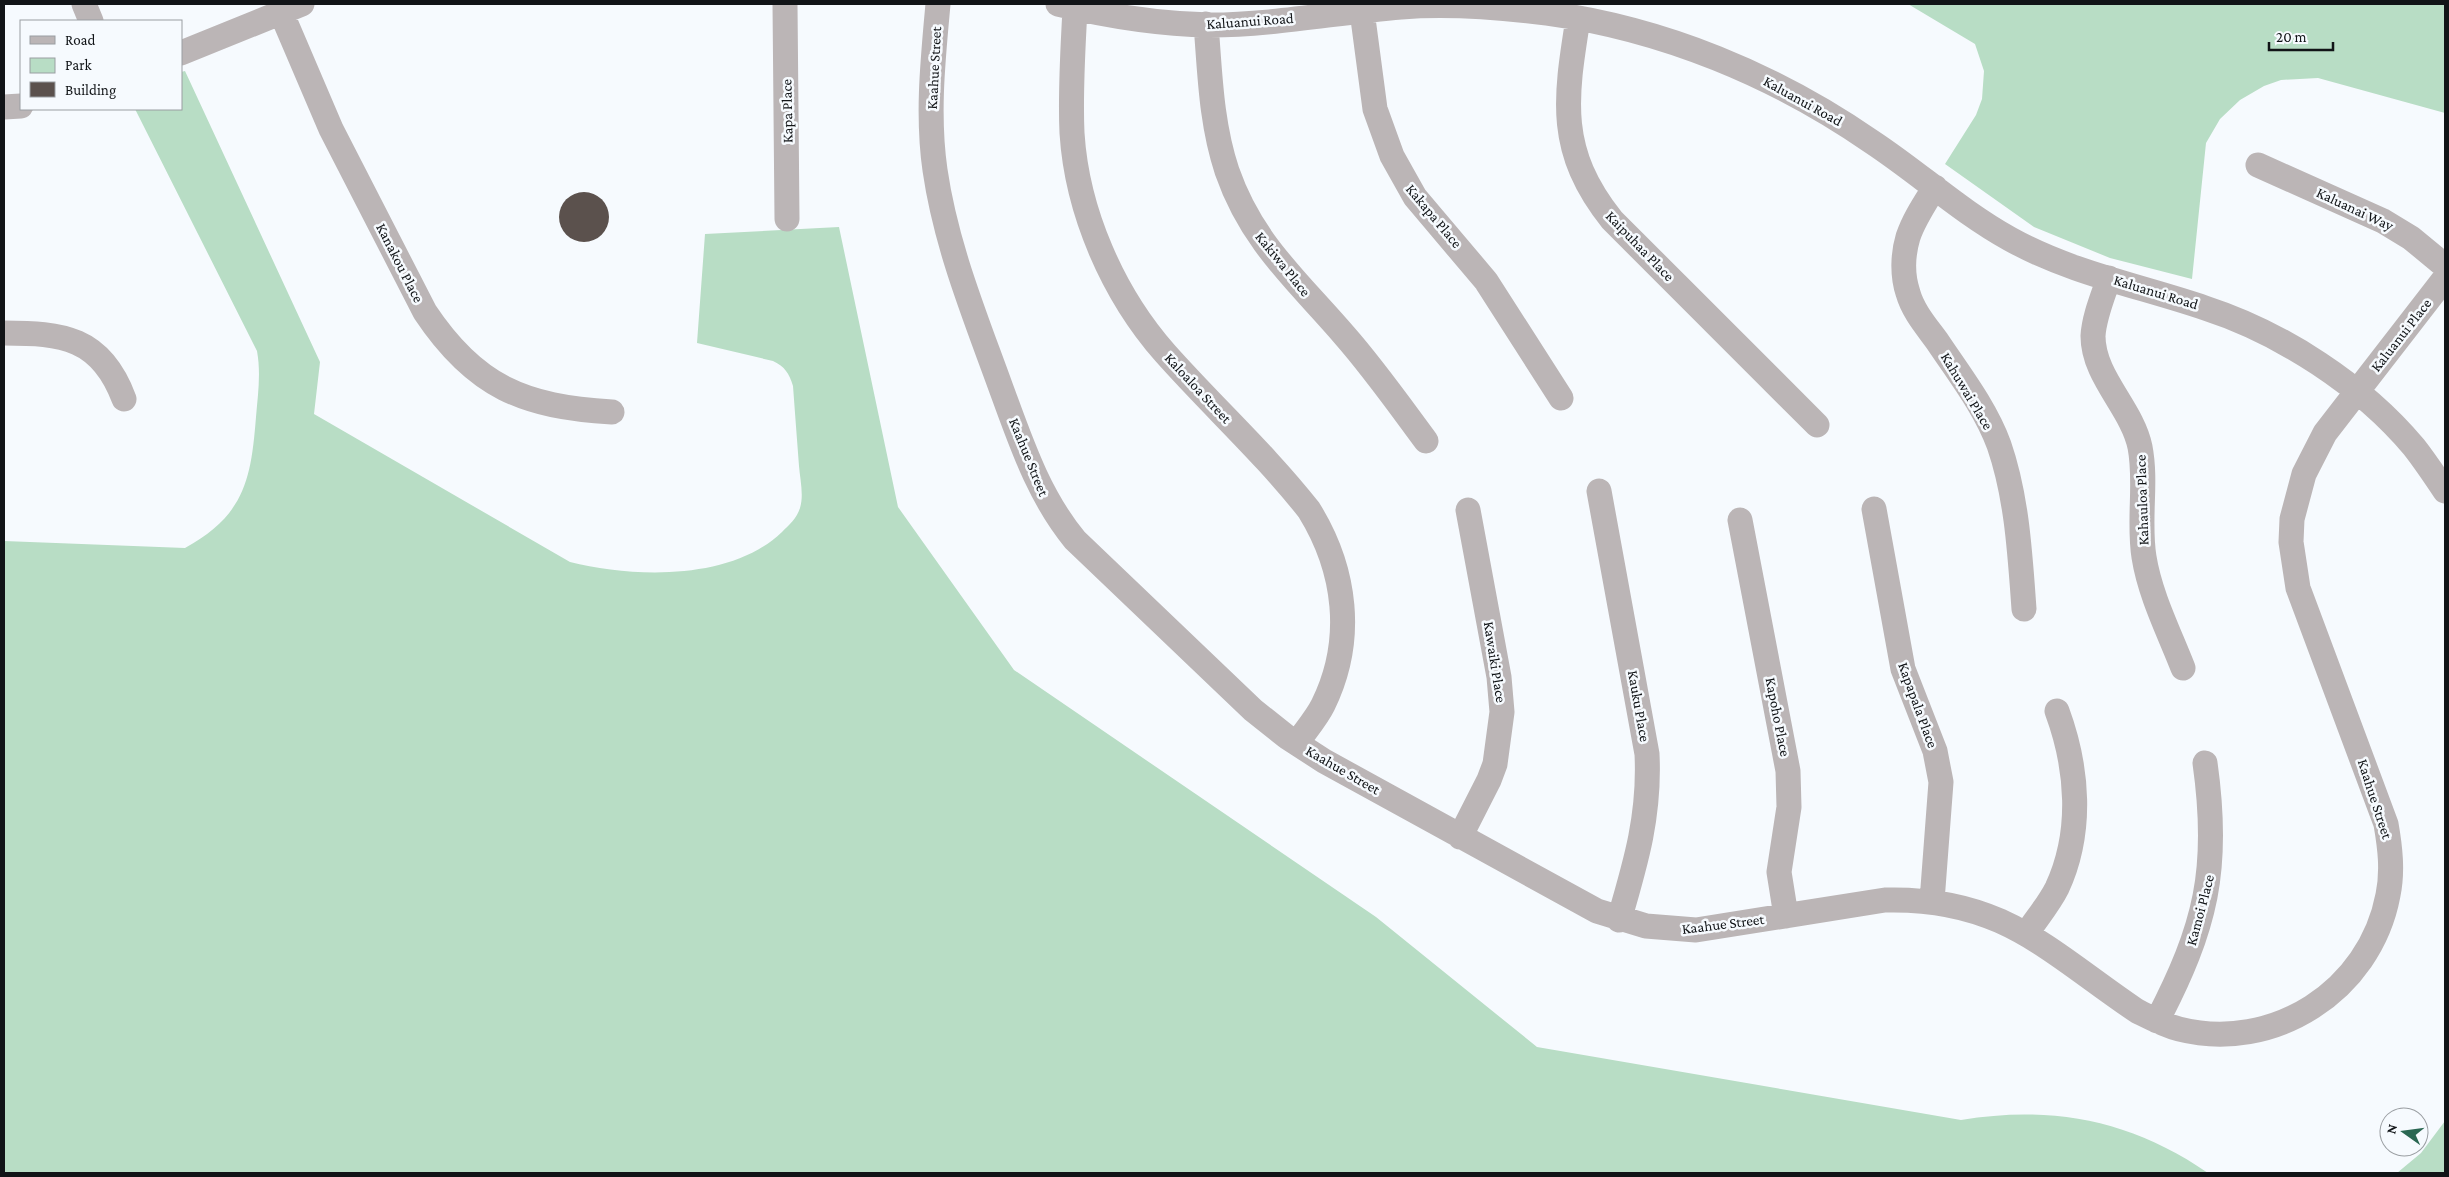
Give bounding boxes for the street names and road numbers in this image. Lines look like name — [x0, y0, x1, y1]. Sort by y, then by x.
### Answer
street label: Kaluanui Road — [1206, 10, 1294, 32]
street label: Kaahue Street — [924, 25, 944, 110]
street label: Kaluanui Road — [1761, 73, 1845, 129]
street label: Kapa Place — [778, 78, 797, 143]
street label: Kakapa Place — [1402, 181, 1466, 252]
street label: Kaluanai Way — [2314, 184, 2396, 235]
street label: Kaipuhaa Place — [1602, 208, 1678, 285]
street label: Kanakou Place — [373, 221, 427, 306]
street label: Kakiwa Place — [1252, 229, 1314, 300]
street label: Kaluanui Road — [2112, 272, 2200, 312]
street label: Kaluanui Place — [2368, 295, 2435, 375]
street label: Kaloaloa Street — [1161, 350, 1235, 427]
street label: Kahuwai Place — [1938, 350, 1997, 433]
street label: Kaahue Street — [1006, 416, 1052, 499]
street label: Kahauloa Place — [2132, 454, 2152, 546]
street label: Kawaiki Place — [1481, 620, 1509, 704]
street label: Kapapala Place — [1894, 660, 1941, 751]
street label: Kauku Place — [1625, 669, 1653, 743]
street label: Kapoho Place — [1762, 676, 1794, 758]
street label: Kaahue Street — [1303, 742, 1384, 798]
street label: Kaahue Street — [2355, 757, 2396, 842]
street label: Kamoi Place — [2183, 872, 2217, 947]
street label: Kaahue Street — [1681, 911, 1766, 937]

